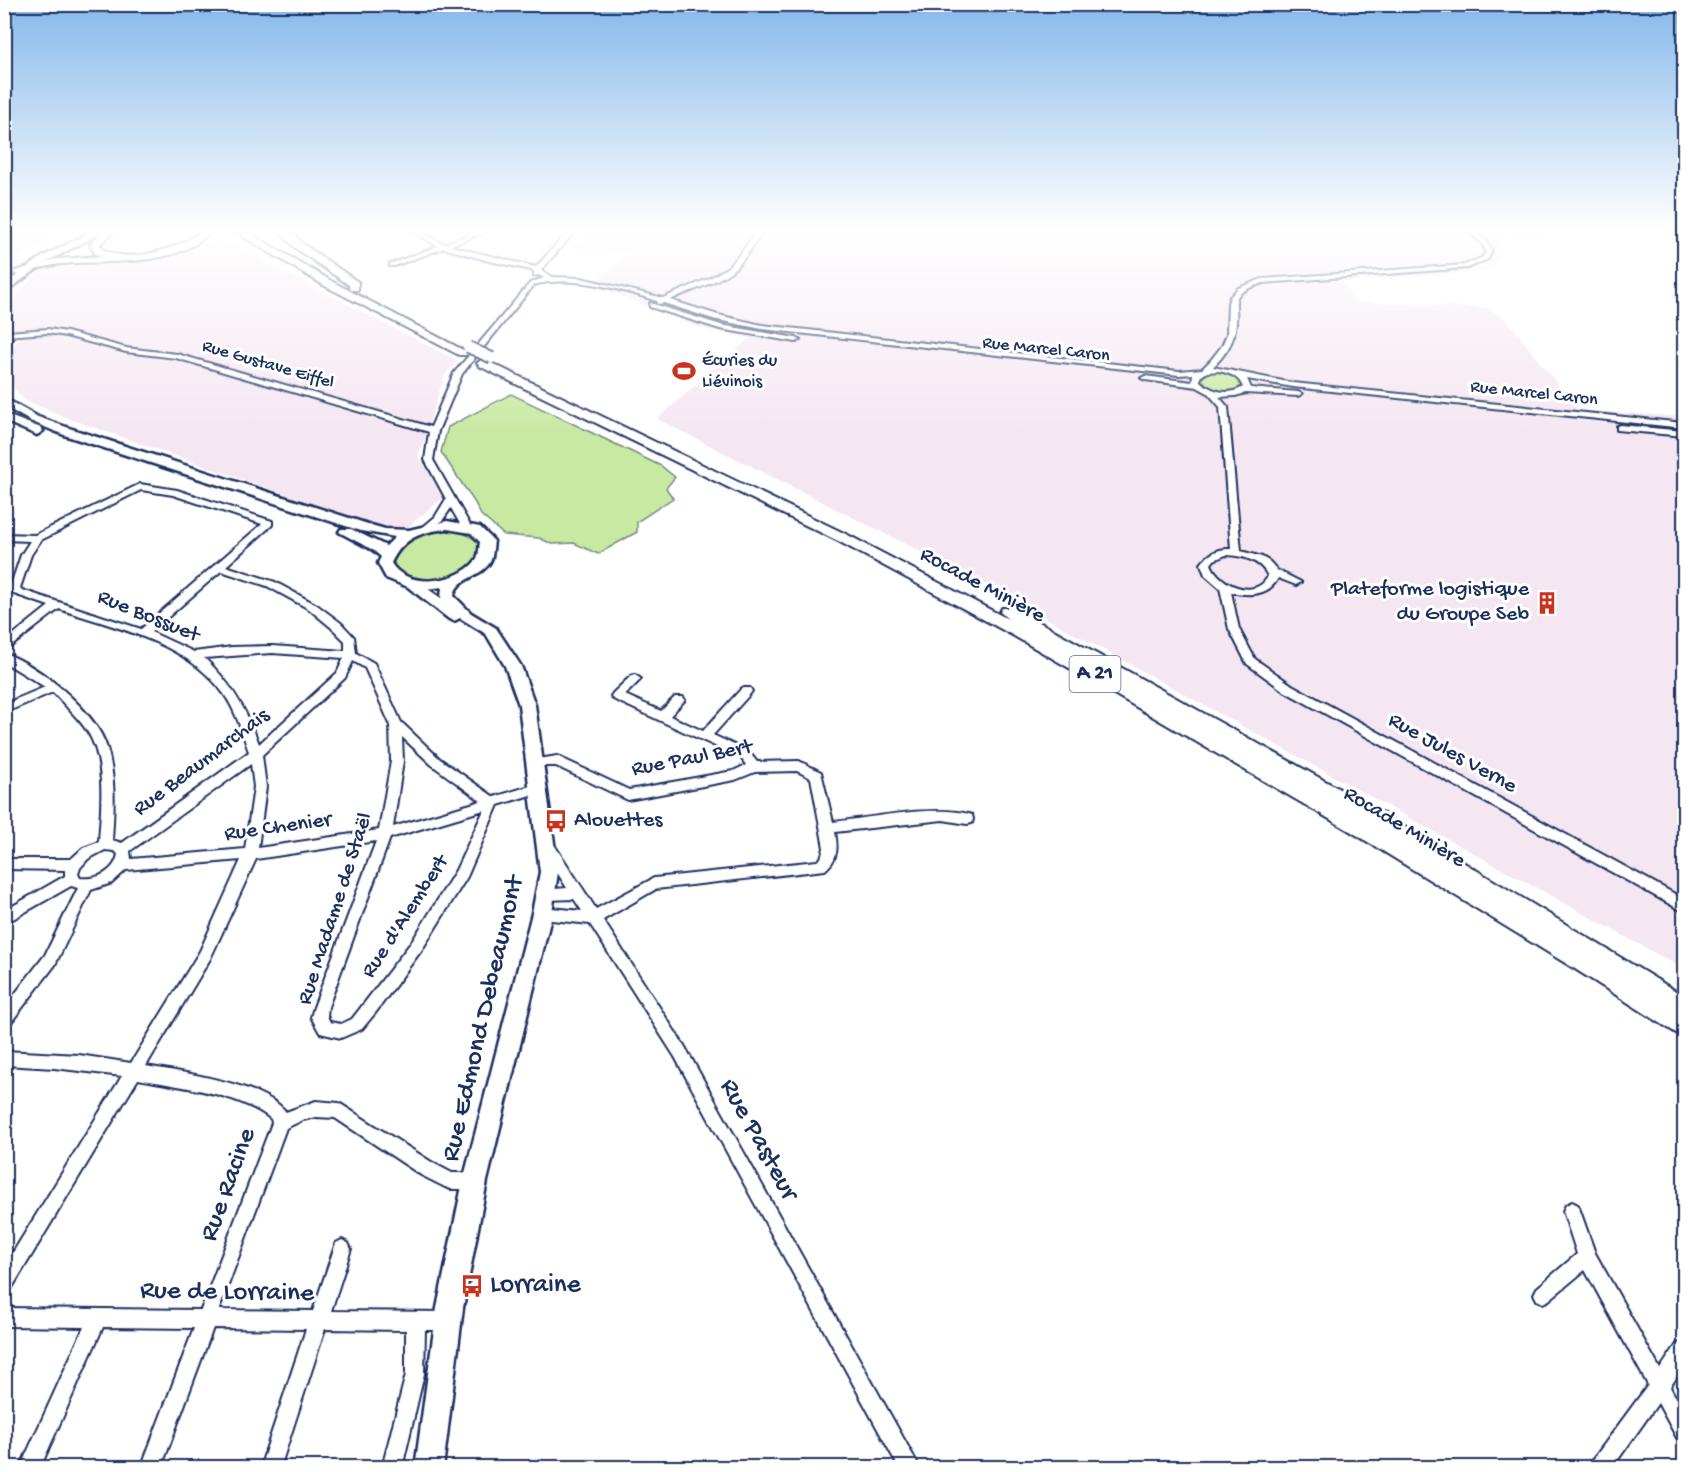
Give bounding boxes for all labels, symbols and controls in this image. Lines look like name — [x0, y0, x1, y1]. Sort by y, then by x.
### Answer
street label: Rue Marcel Caron — [981, 333, 1111, 367]
street label: Rue Gustave Eiffel — [200, 336, 336, 394]
place label: Écuries du Liévinois — [702, 351, 778, 393]
sports icon: Écuries du Liévinois — [671, 358, 697, 384]
street label: Rue Marcel Caron — [1469, 377, 1599, 411]
street label: Rocade Minière — [915, 542, 1050, 630]
place label: Plateforme logistique du Groupe Seb — [1330, 577, 1530, 628]
street label: Rue Bossuet — [93, 585, 205, 650]
building icon: Plateforme logistique du Groupe Seb — [1534, 590, 1560, 616]
road number: A 21 — [1070, 656, 1120, 692]
street label: Rue Beaumarchais — [129, 703, 276, 823]
street label: Rue Jules Verne — [1383, 708, 1521, 800]
street label: Rue Paul Bert — [629, 734, 757, 783]
street label: Rocade Minière — [1338, 781, 1470, 875]
street label: Rue Chenier — [223, 807, 335, 848]
bus stop icon: Alouettes — [543, 808, 569, 834]
place label: Alouettes — [574, 808, 663, 834]
street label: Rue Madame de Staël — [293, 810, 379, 1008]
street label: Rue d'Alembert — [357, 849, 457, 983]
street label: Rue Edmond Debeaumont — [436, 871, 533, 1165]
street label: Rue Pasteur — [711, 1074, 806, 1209]
street label: Rue Racine — [194, 1123, 265, 1246]
place label: Lorraine — [490, 1270, 582, 1302]
bus stop icon: Lorraine — [459, 1273, 485, 1299]
street label: Rue de Lorraine — [140, 1275, 315, 1311]

